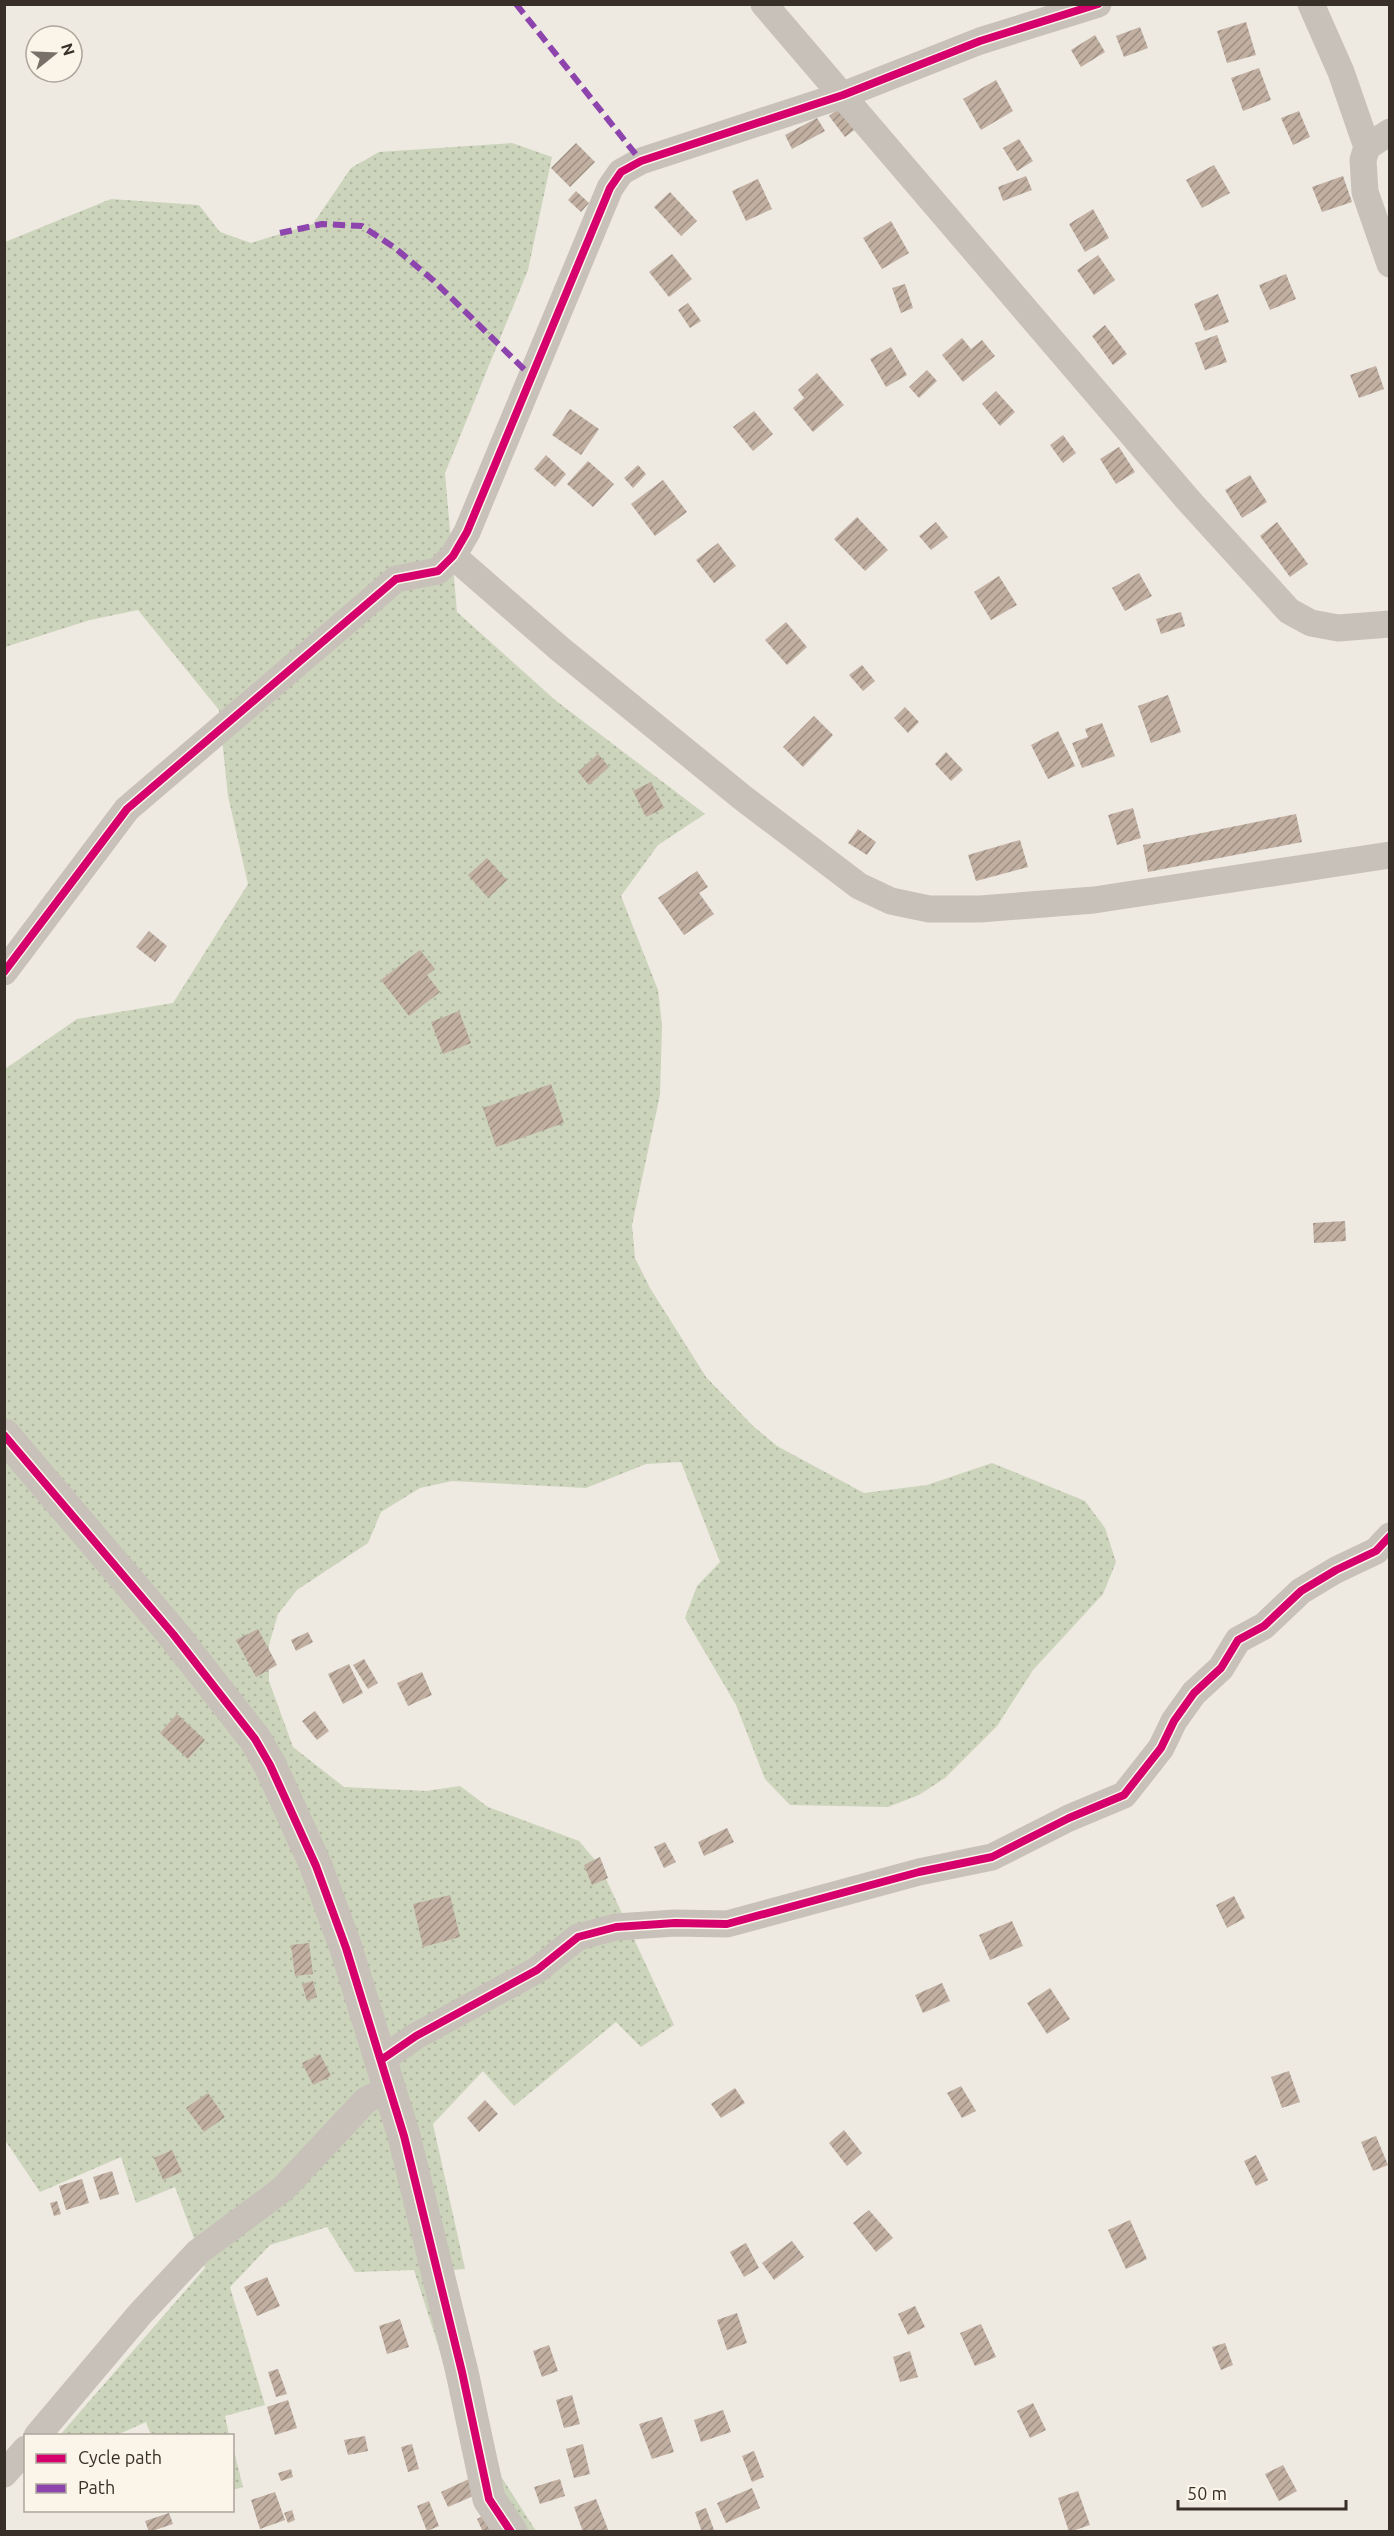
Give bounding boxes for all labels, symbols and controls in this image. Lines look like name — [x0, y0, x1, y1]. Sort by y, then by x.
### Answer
north arrow — [24, 24, 84, 84]
text: N — [58, 41, 79, 58]
legend — [24, 2434, 234, 2512]
text: Cycle path — [78, 2447, 162, 2467]
scale bar — [1178, 2473, 1346, 2511]
text: Path — [78, 2477, 115, 2497]
text: 50 m — [1187, 2483, 1227, 2503]

